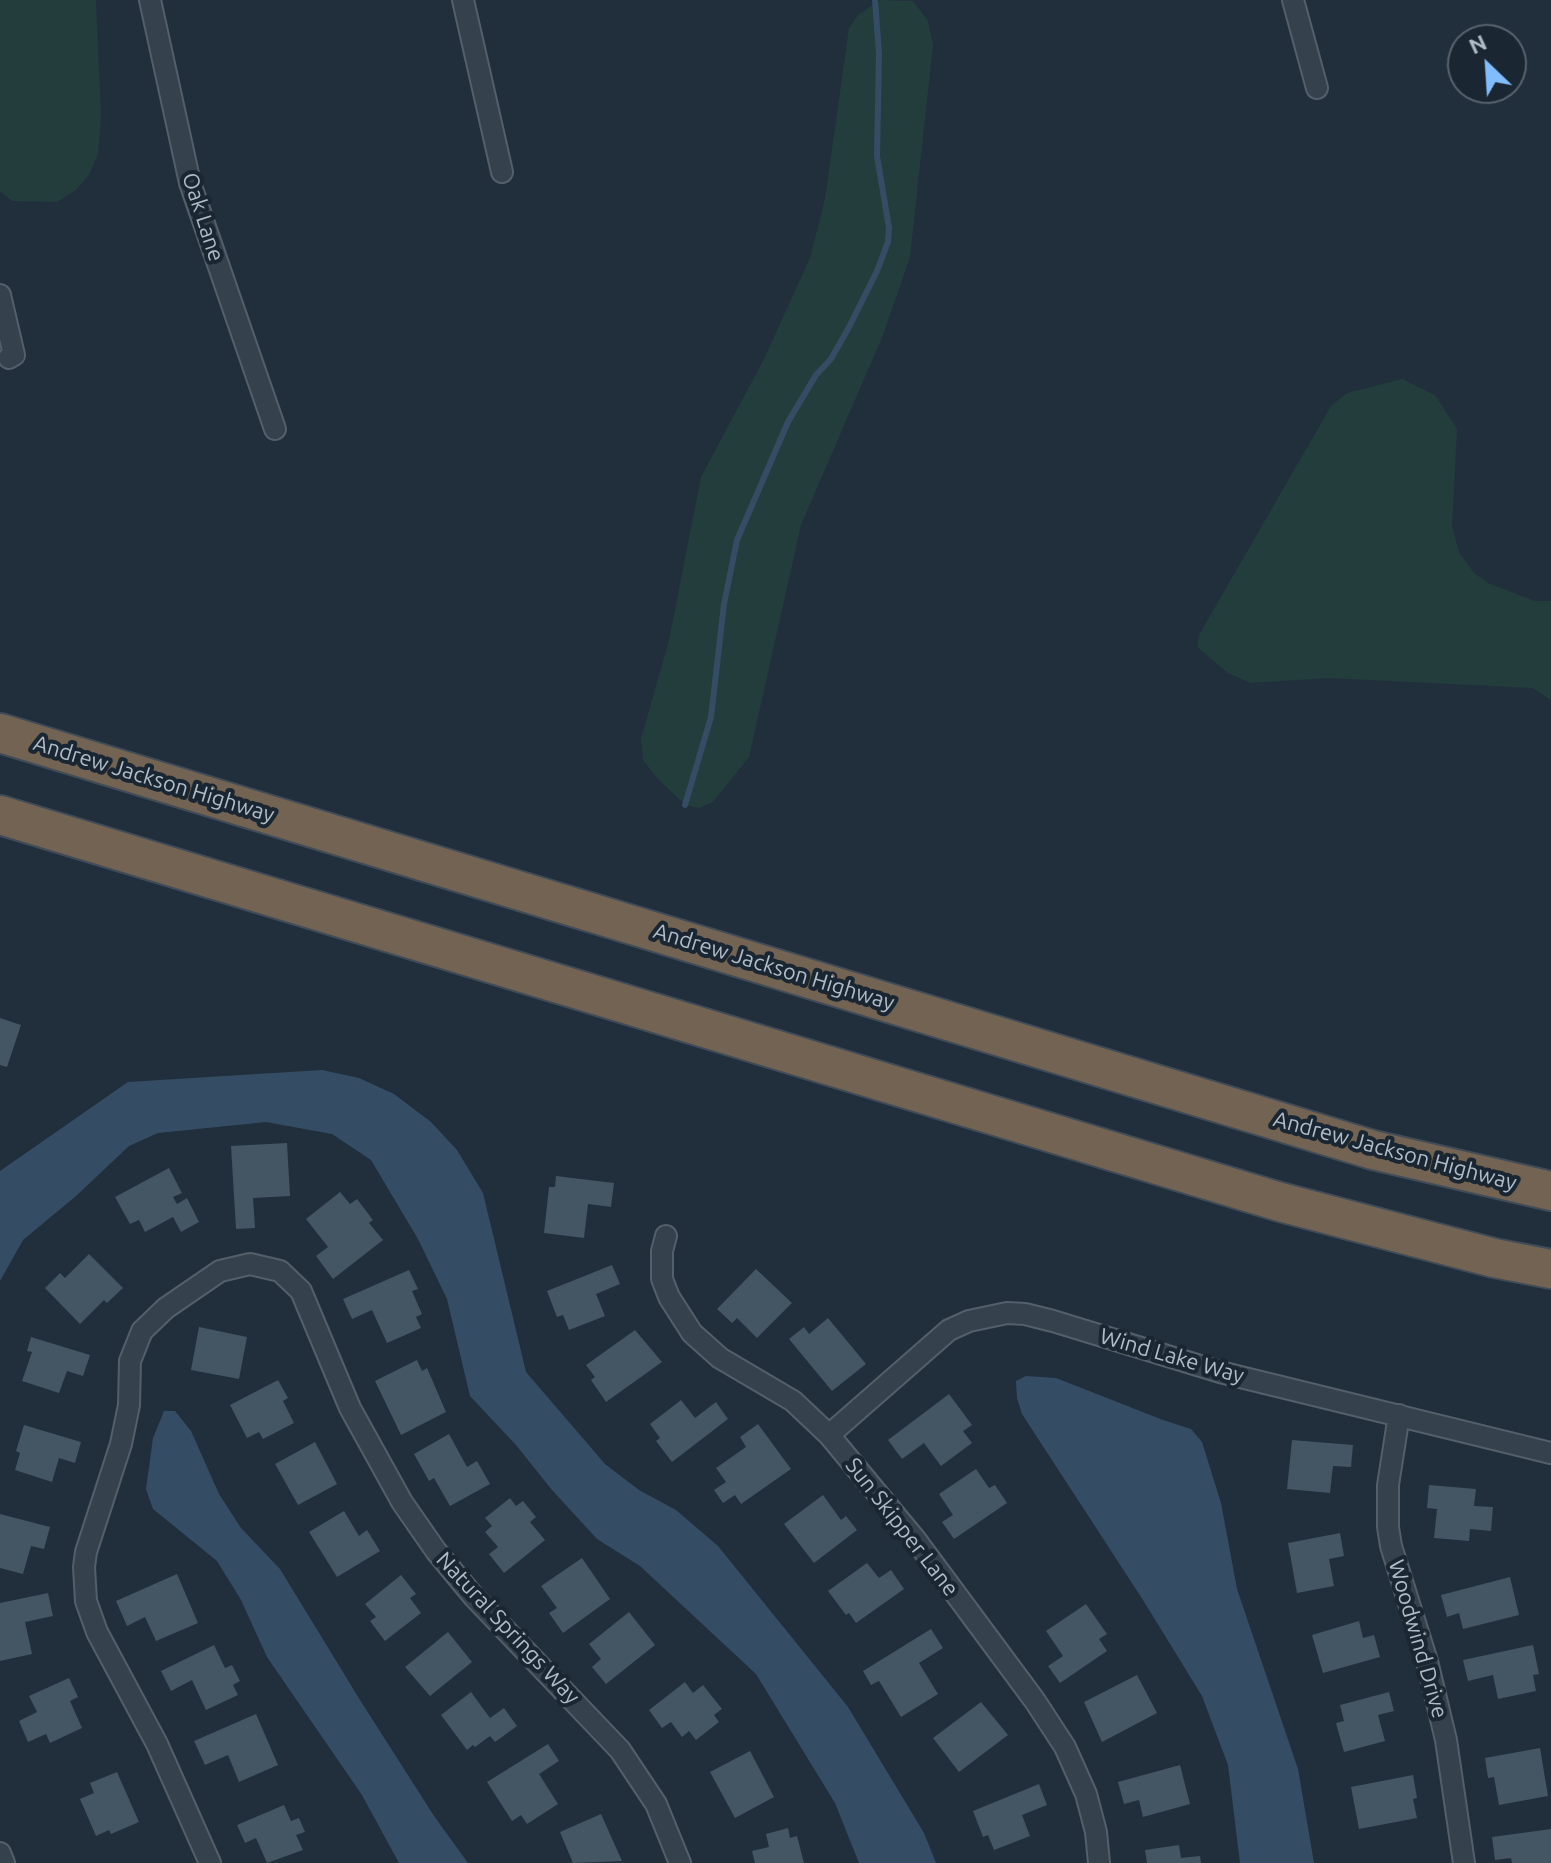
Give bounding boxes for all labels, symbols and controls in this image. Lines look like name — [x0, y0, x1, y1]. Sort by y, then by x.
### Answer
north arrow — [1447, 24, 1527, 104]
text: N — [1465, 29, 1490, 58]
street label: Oak Lane — [176, 169, 230, 265]
street label: Andrew Jackson Highway — [30, 730, 278, 828]
street label: Andrew Jackson Highway — [650, 918, 898, 1016]
street label: Andrew Jackson Highway — [1271, 1106, 1519, 1196]
street label: Wind Lake Way — [1097, 1323, 1247, 1389]
street label: Sun Skipper Lane — [840, 1453, 964, 1601]
street label: Natural Springs Way — [431, 1546, 585, 1710]
street label: Woodwind Drive — [1383, 1557, 1453, 1721]

